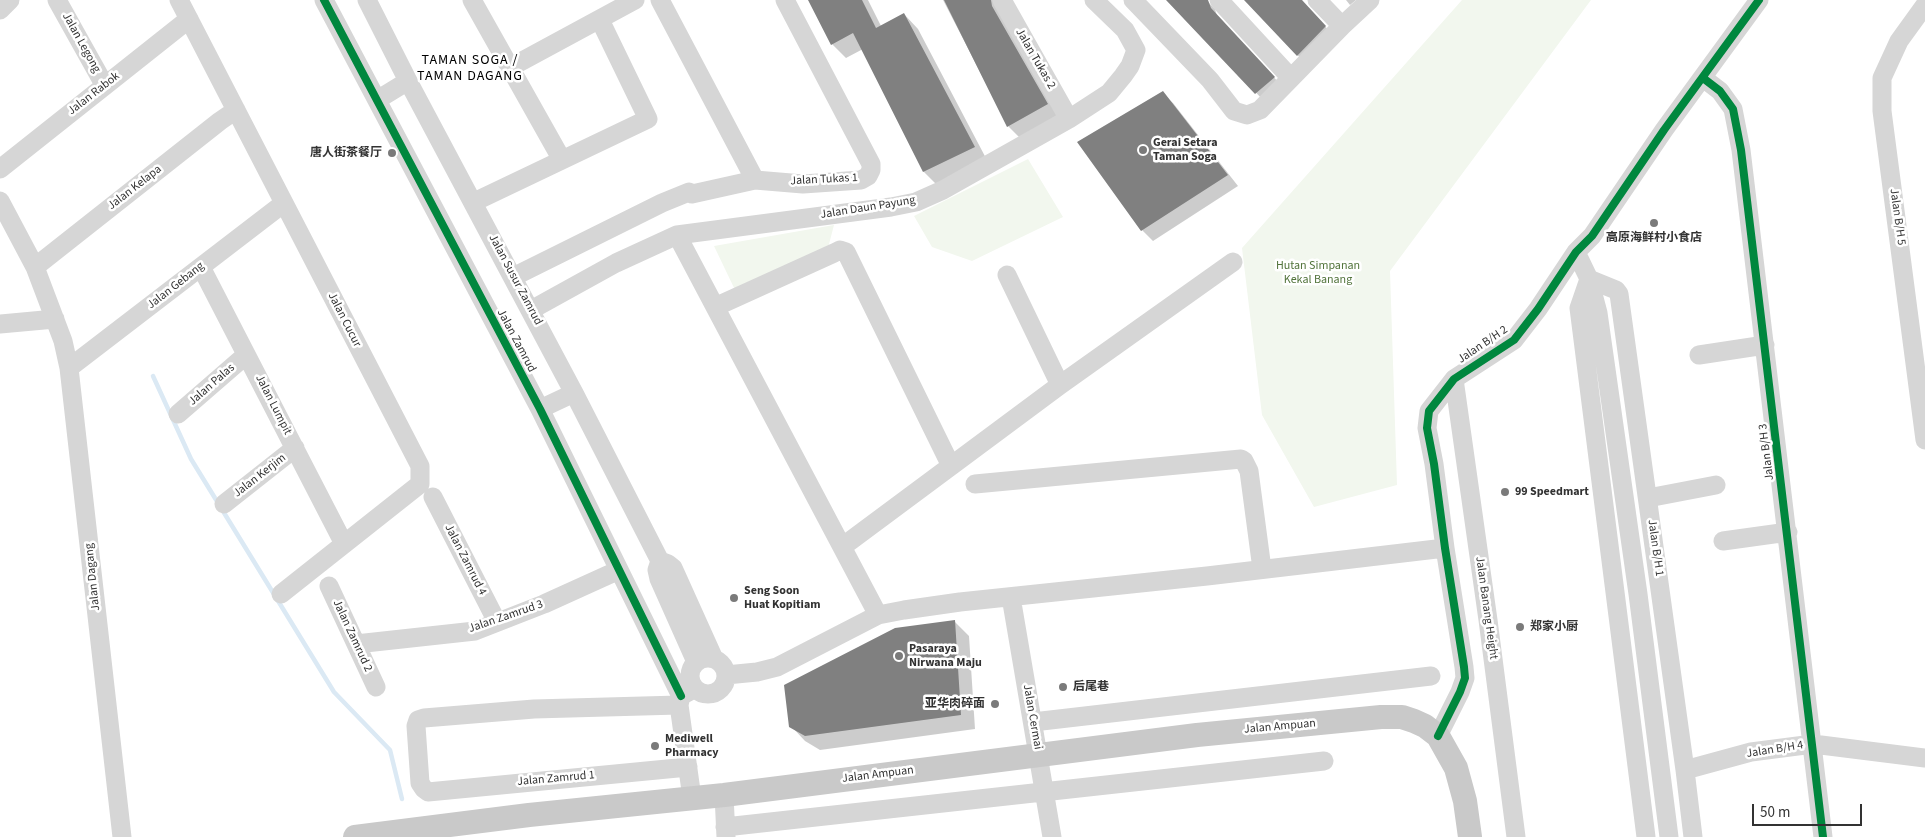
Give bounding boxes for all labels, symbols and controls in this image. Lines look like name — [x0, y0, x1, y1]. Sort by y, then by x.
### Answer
street label: Jalan Legong — [59, 10, 103, 76]
street label: Jalan Tukas 2 — [1012, 26, 1058, 92]
district label: TAMAN SOGA / TAMAN DAGANG — [415, 53, 525, 85]
street label: Jalan Rabok — [65, 69, 123, 119]
place label: Gerai Setara Taman Soga — [1153, 136, 1218, 164]
marker: Gerai Setara Taman Soga — [1137, 144, 1149, 156]
place label: 唐人街茶餐厅 — [310, 146, 382, 160]
marker: 唐人街茶餐厅 — [386, 147, 398, 159]
street label: Jalan Kelapa — [105, 163, 165, 213]
street label: Jalan Tukas 1 — [790, 171, 858, 189]
street label: Jalan B/H 5 — [1886, 188, 1908, 246]
street label: Jalan Daun Payung — [820, 193, 916, 223]
marker: 高原海鲜村小食店 — [1648, 217, 1660, 229]
place label: 高原海鲜村小食店 — [1606, 231, 1702, 245]
street label: Jalan Susur Zamrud — [485, 232, 545, 328]
street label: Jalan Gebang — [145, 259, 207, 313]
park label: Hutan Simpanan Kekal Banang — [1276, 259, 1360, 287]
street label: Jalan Cucur — [324, 290, 364, 350]
street label: Jalan Zamrud — [493, 307, 539, 375]
street label: Jalan B/H 2 — [1455, 323, 1511, 367]
street label: Jalan Palas — [186, 361, 238, 409]
street label: Jalan Lumpit — [252, 372, 294, 438]
street label: Jalan B/H 3 — [1756, 423, 1778, 481]
street label: Jalan Kerjim — [231, 451, 289, 501]
place label: 99 Speedmart — [1515, 485, 1589, 499]
marker: 99 Speedmart — [1499, 486, 1511, 498]
street label: Jalan B/H 1 — [1644, 519, 1666, 577]
street label: Jalan Zamrud 4 — [441, 522, 489, 598]
street label: Jalan Dagang — [82, 543, 104, 611]
street label: Jalan Banang Height — [1472, 556, 1500, 660]
place label: Seng Soon Huat Kopitiam — [744, 584, 821, 612]
marker: Seng Soon Huat Kopitiam — [728, 592, 740, 604]
street label: Jalan Zamrud 2 — [329, 598, 375, 674]
street label: Jalan Zamrud 3 — [467, 598, 545, 636]
place label: 郑家小厨 — [1530, 620, 1578, 634]
marker: 郑家小厨 — [1514, 621, 1526, 633]
place label: Pasaraya Nirwana Maju — [909, 642, 982, 670]
marker: Pasaraya Nirwana Maju — [893, 650, 905, 662]
place label: 后尾巷 — [1073, 680, 1109, 694]
marker: 后尾巷 — [1057, 681, 1069, 693]
street label: Jalan Cermai — [1019, 683, 1045, 751]
place label: 亚华肉碎面 — [925, 697, 985, 711]
marker: 亚华肉碎面 — [989, 698, 1001, 710]
street label: Jalan Ampuan — [1243, 717, 1317, 737]
place label: Mediwell Pharmacy — [665, 732, 719, 760]
street label: Jalan B/H 4 — [1746, 738, 1804, 762]
marker: Mediwell Pharmacy — [649, 740, 661, 752]
street label: Jalan Ampuan — [841, 763, 915, 787]
street label: Jalan Zamrud 1 — [517, 768, 595, 790]
scale bar — [1755, 794, 1865, 826]
text: 50 m — [1760, 802, 1790, 823]

